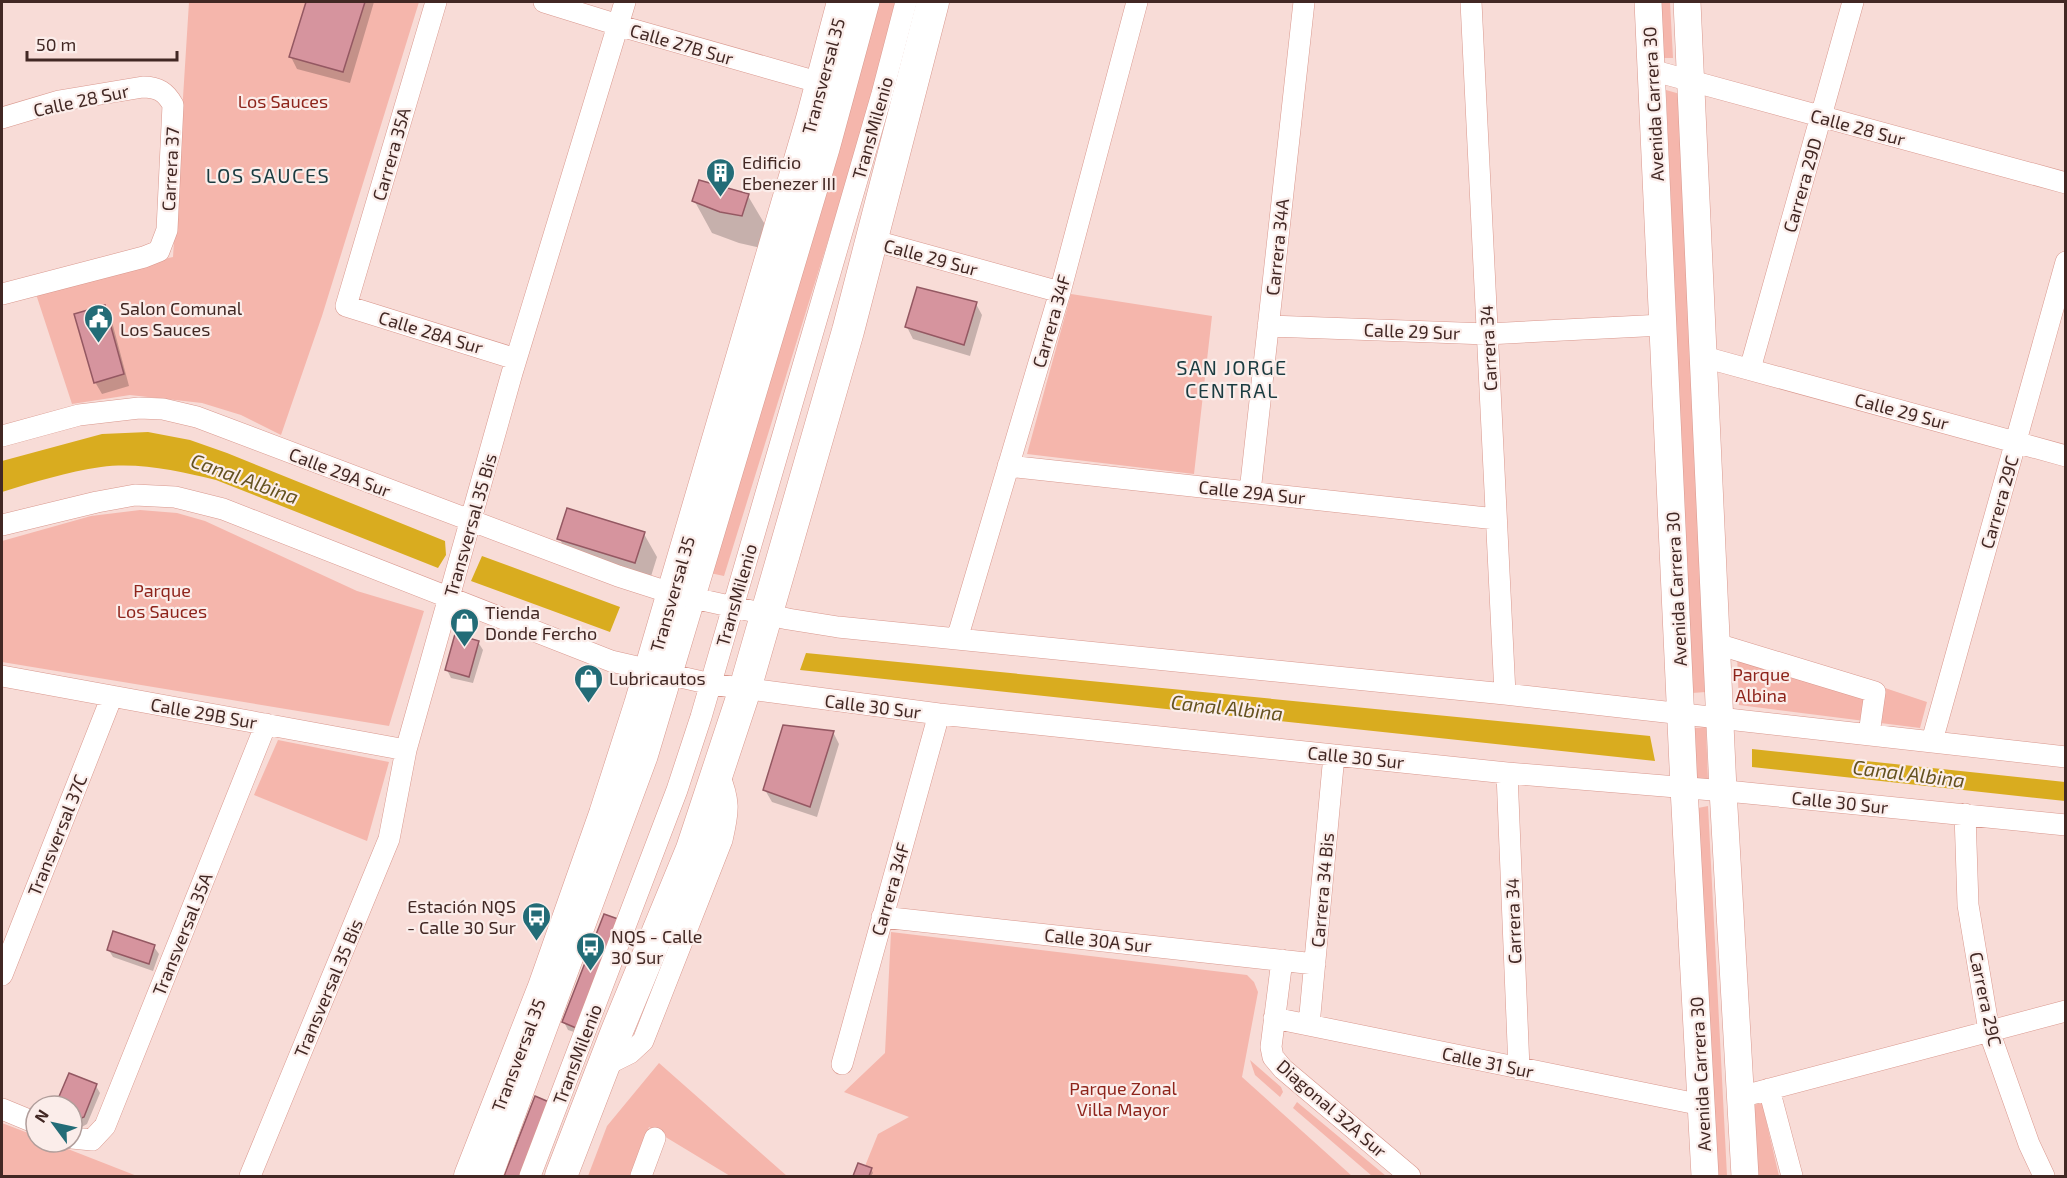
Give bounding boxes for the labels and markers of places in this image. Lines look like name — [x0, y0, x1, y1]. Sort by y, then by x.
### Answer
place label: Edificio Ebenezer III — [742, 151, 836, 194]
building icon: Edificio Ebenezer III — [705, 156, 737, 198]
place label: Salon Comunal Los Sauces — [120, 297, 243, 340]
public building icon: Salon Comunal Los Sauces — [83, 302, 115, 344]
place label: Tienda Donde Fercho — [485, 601, 597, 644]
shop icon: Tienda Donde Fercho — [448, 606, 480, 648]
shop icon: Lubricautos — [572, 662, 604, 704]
place label: Lubricautos — [609, 667, 706, 689]
place label: Estación NQS - Calle 30 Sur — [407, 895, 516, 938]
bus stop icon: Estación NQS - Calle 30 Sur — [521, 900, 553, 942]
place label: NQS - Calle 30 Sur — [611, 925, 702, 968]
bus stop icon: NQS - Calle 30 Sur — [574, 930, 606, 972]

